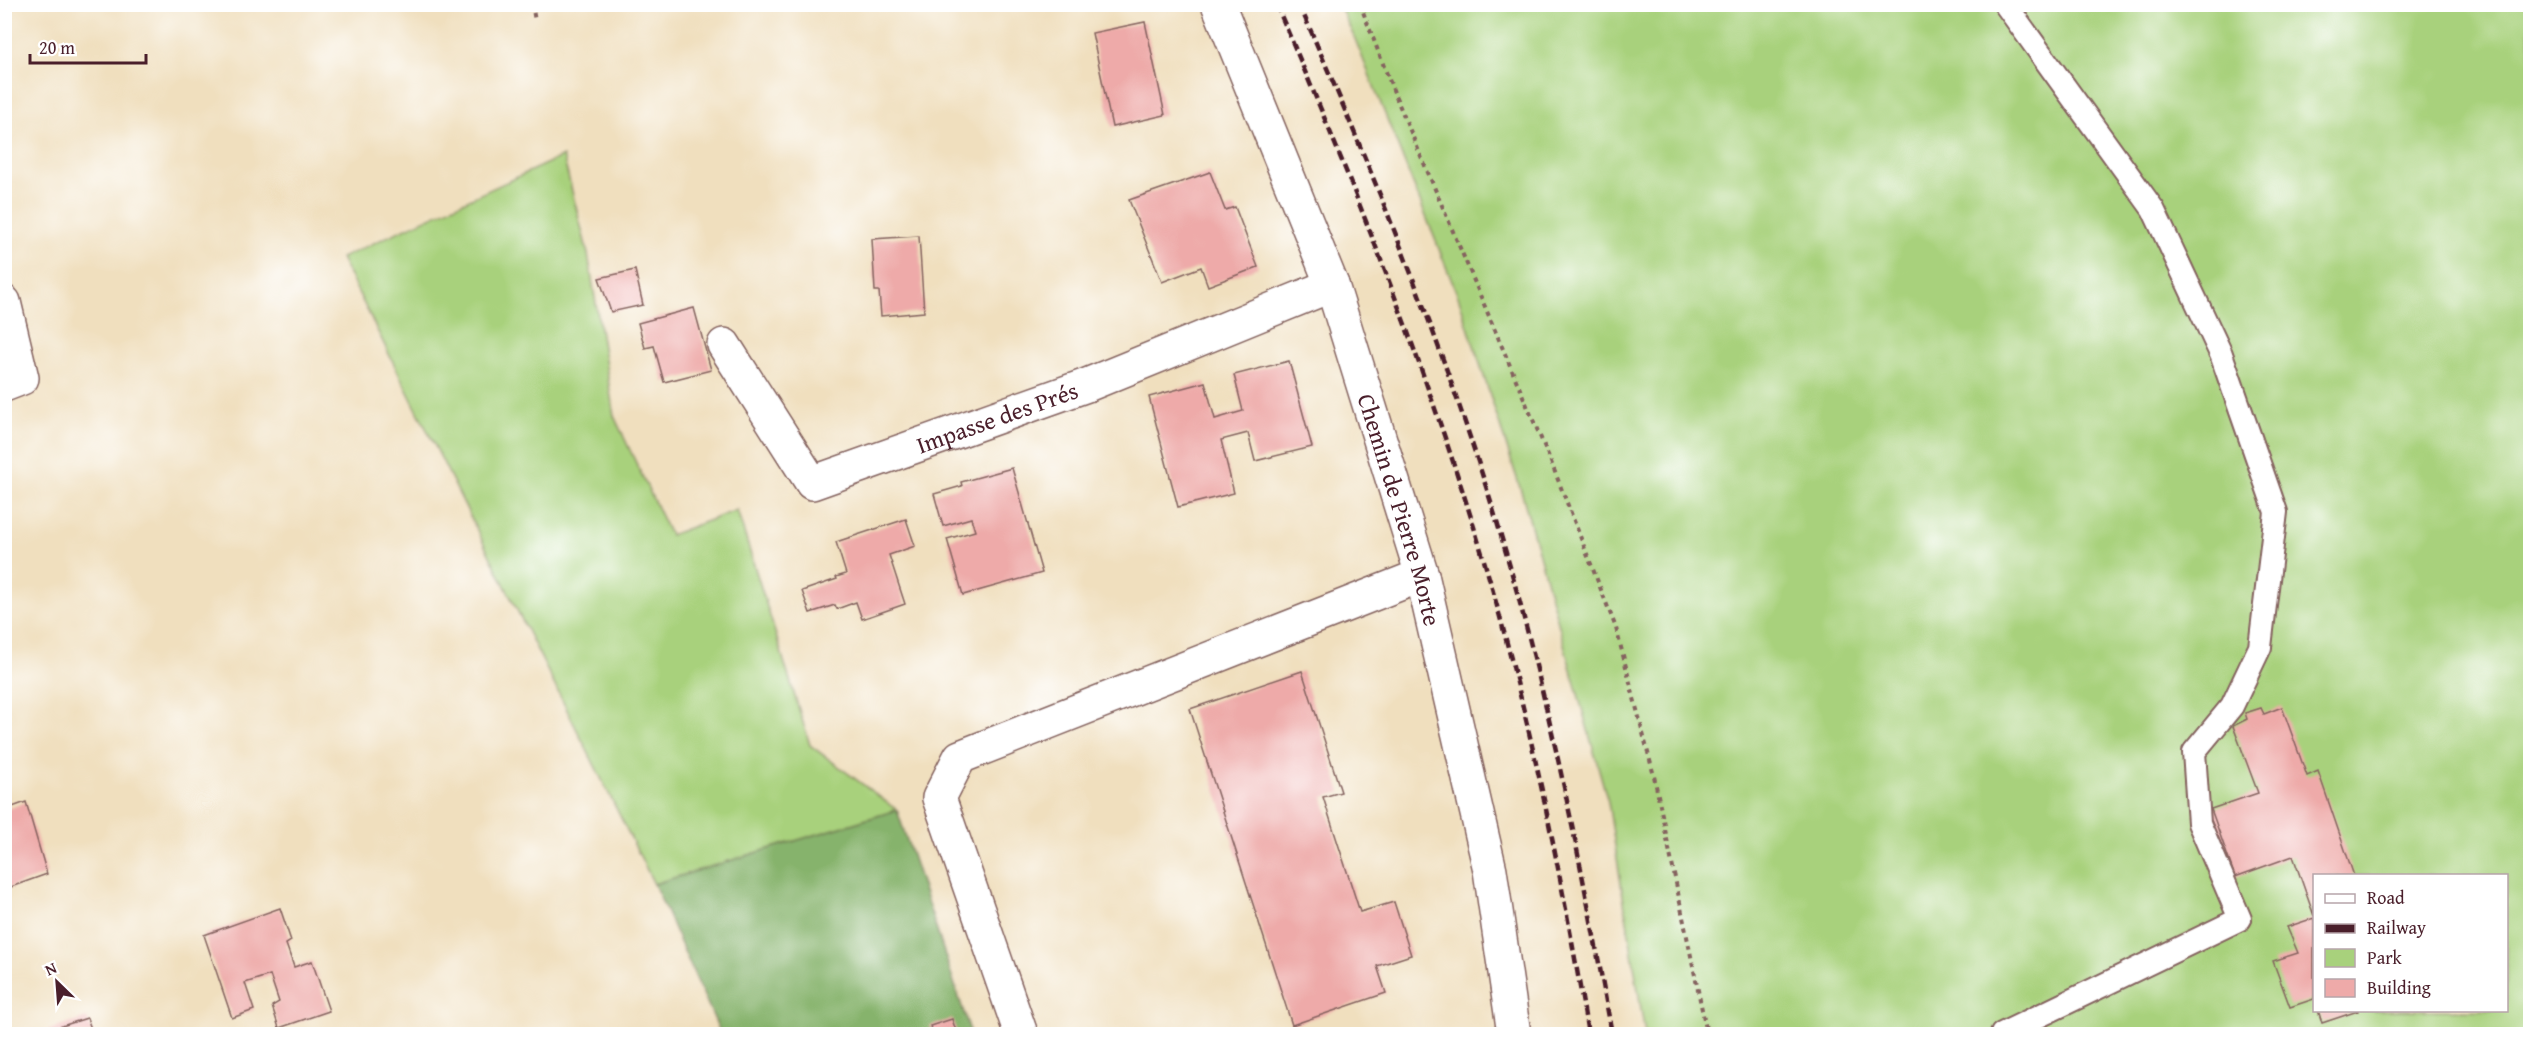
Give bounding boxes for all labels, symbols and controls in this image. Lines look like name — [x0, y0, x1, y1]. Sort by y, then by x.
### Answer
scale bar — [30, 27, 146, 65]
text: 20 m — [39, 34, 75, 61]
street label: Impasse des Prés — [911, 372, 1083, 462]
street label: Chemin de Pierre Morte — [1349, 389, 1451, 629]
legend — [2313, 874, 2508, 1012]
text: Road — [2367, 884, 2405, 911]
text: Railway — [2367, 914, 2426, 941]
text: Park — [2367, 944, 2403, 971]
north arrow — [27, 952, 87, 1012]
text: N — [41, 955, 61, 982]
text: Building — [2367, 974, 2431, 1001]

